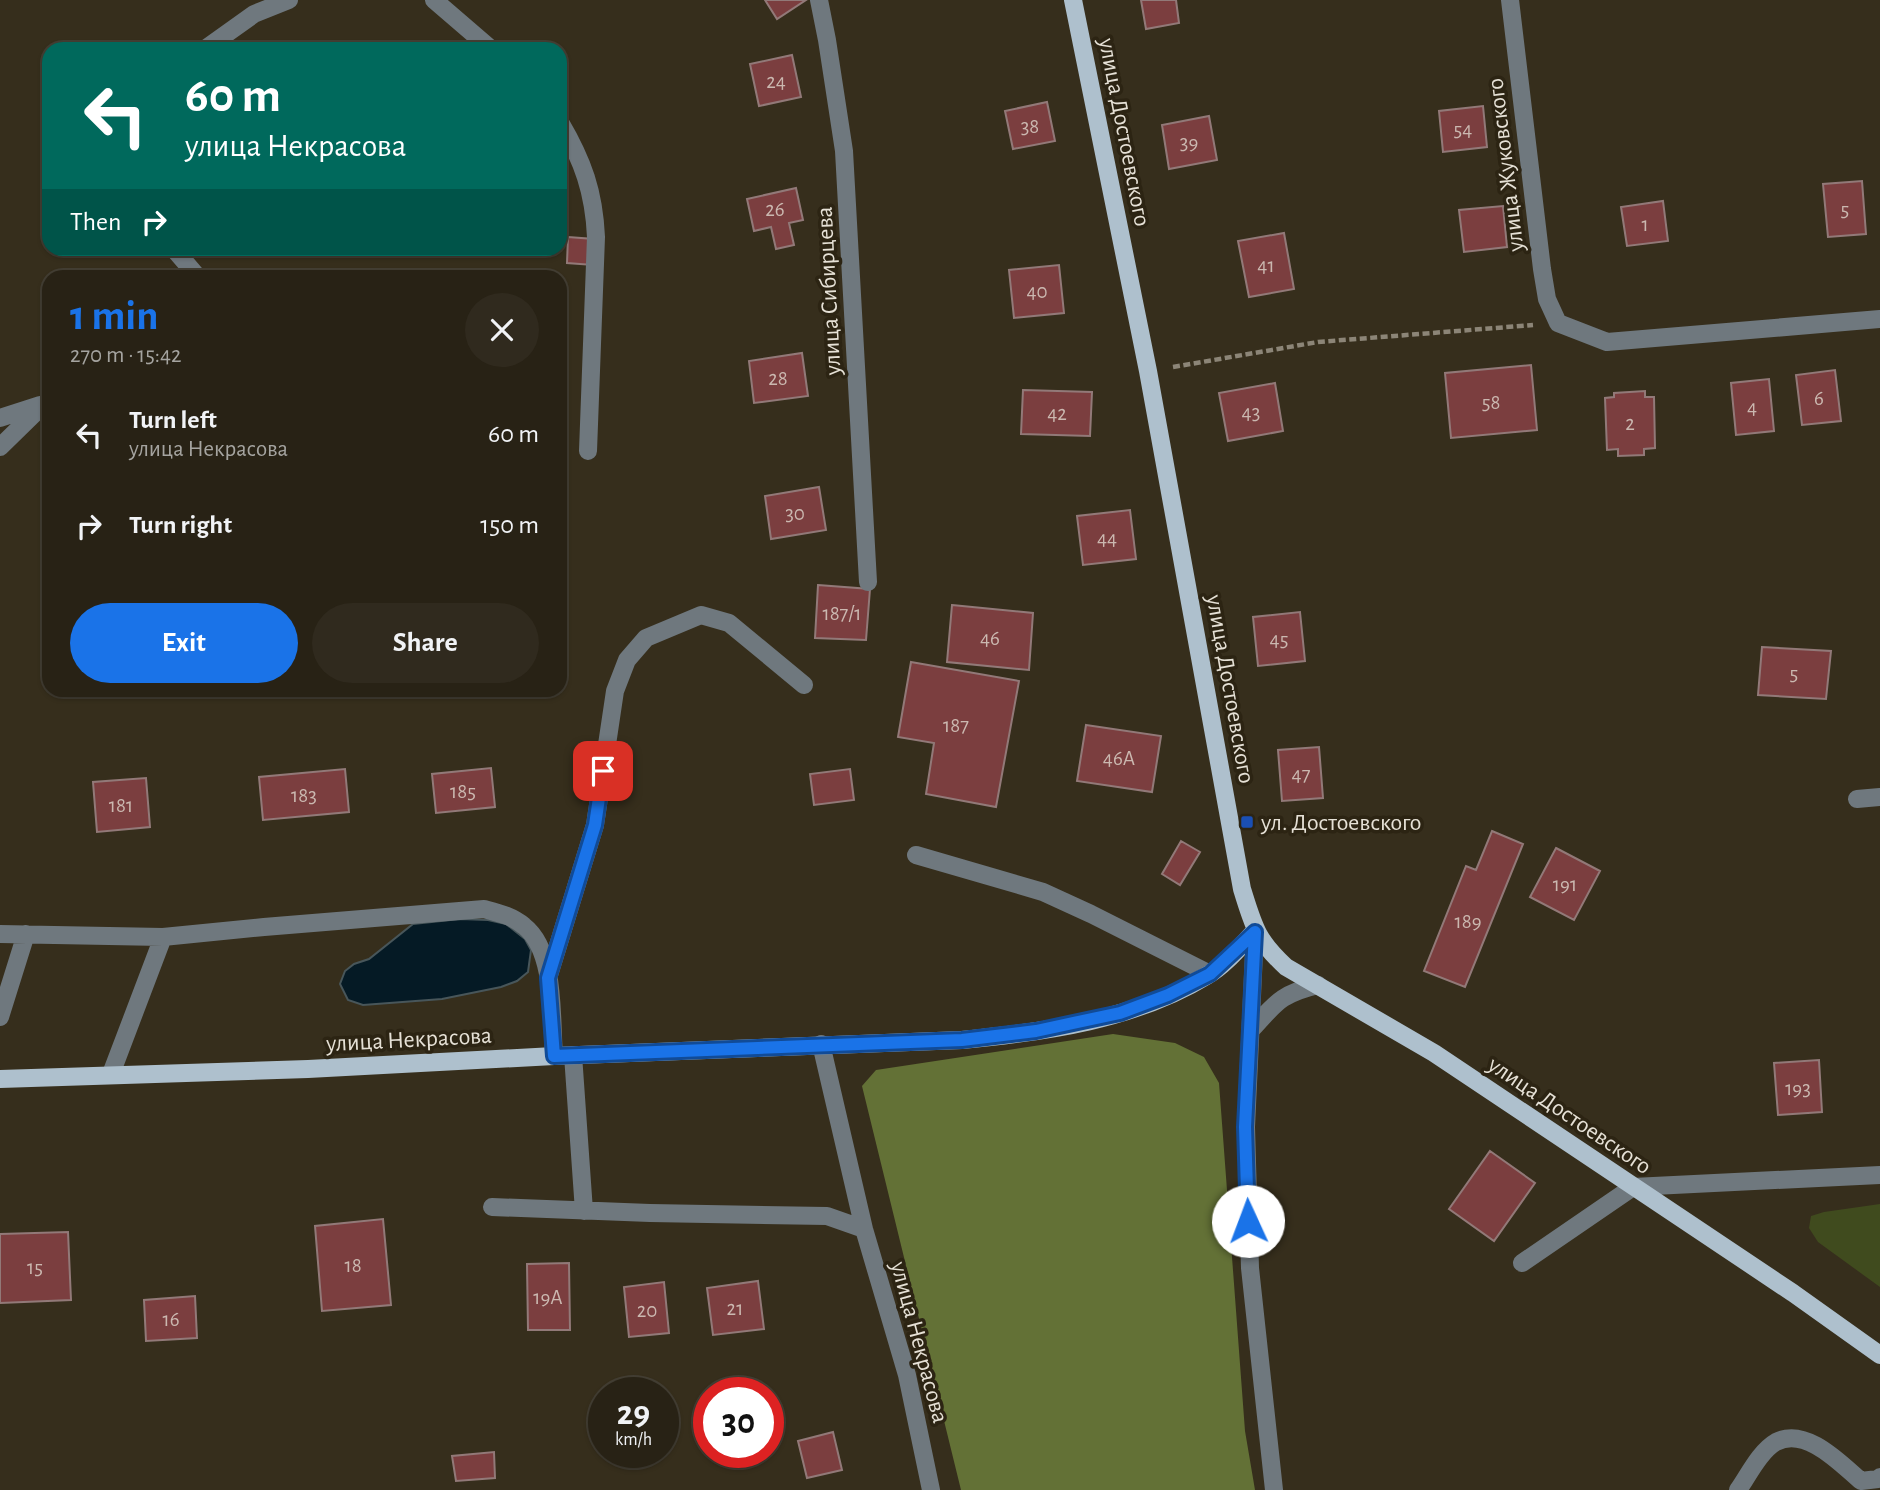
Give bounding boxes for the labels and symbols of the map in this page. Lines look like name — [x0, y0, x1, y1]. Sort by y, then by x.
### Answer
street label: улица Достоевского — [1094, 35, 1154, 228]
house number: 24 — [766, 71, 786, 92]
street label: улица Жуковского — [1483, 77, 1529, 254]
house number: 38 — [1021, 116, 1039, 137]
house number: 54 — [1454, 119, 1472, 140]
house number: 39 — [1180, 132, 1198, 153]
house number: 26 — [765, 199, 785, 220]
house number: 5 — [1841, 199, 1849, 220]
street label: улица Сибирцева — [813, 206, 845, 377]
house number: 1 — [1641, 214, 1649, 235]
house number: 41 — [1257, 255, 1275, 276]
house number: 40 — [1026, 281, 1048, 302]
house number: 28 — [768, 368, 788, 389]
house number: 6 — [1814, 388, 1824, 409]
house number: 58 — [1482, 392, 1500, 413]
house number: 4 — [1747, 397, 1757, 418]
house number: 43 — [1242, 402, 1260, 423]
house number: 42 — [1047, 403, 1067, 424]
house number: 2 — [1625, 413, 1635, 434]
house number: 30 — [785, 503, 805, 524]
house number: 44 — [1097, 528, 1117, 549]
street label: улица Достоевского — [1201, 592, 1258, 785]
house number: 187/1 — [822, 603, 862, 624]
house number: 46 — [980, 628, 1000, 649]
house number: 45 — [1270, 629, 1288, 650]
house number: 5 — [1790, 663, 1798, 684]
house number: 187 — [943, 715, 969, 736]
pin — [573, 741, 633, 801]
house number: 46А — [1103, 748, 1135, 769]
house number: 47 — [1292, 764, 1311, 785]
house number: 185 — [450, 781, 476, 802]
house number: 183 — [291, 785, 317, 806]
house number: 181 — [109, 795, 133, 816]
place label: ул. Достоевского — [1260, 811, 1421, 835]
marker: ул. Достоевского — [1239, 814, 1255, 830]
house number: 191 — [1553, 874, 1577, 895]
house number: 189 — [1454, 911, 1482, 932]
street label: улица Некрасова — [325, 1024, 493, 1056]
street label: улица Достоевского — [1483, 1052, 1655, 1179]
house number: 193 — [1785, 1078, 1811, 1099]
position arrow — [1211, 1184, 1285, 1258]
house number: 18 — [344, 1255, 362, 1276]
house number: 15 — [27, 1257, 43, 1278]
street label: улица Некрасова — [886, 1258, 952, 1426]
house number: 19А — [533, 1287, 563, 1308]
house number: 21 — [727, 1298, 743, 1319]
house number: 20 — [637, 1300, 657, 1321]
house number: 16 — [162, 1309, 180, 1330]
speed limit sign: 30 — [693, 1377, 784, 1468]

